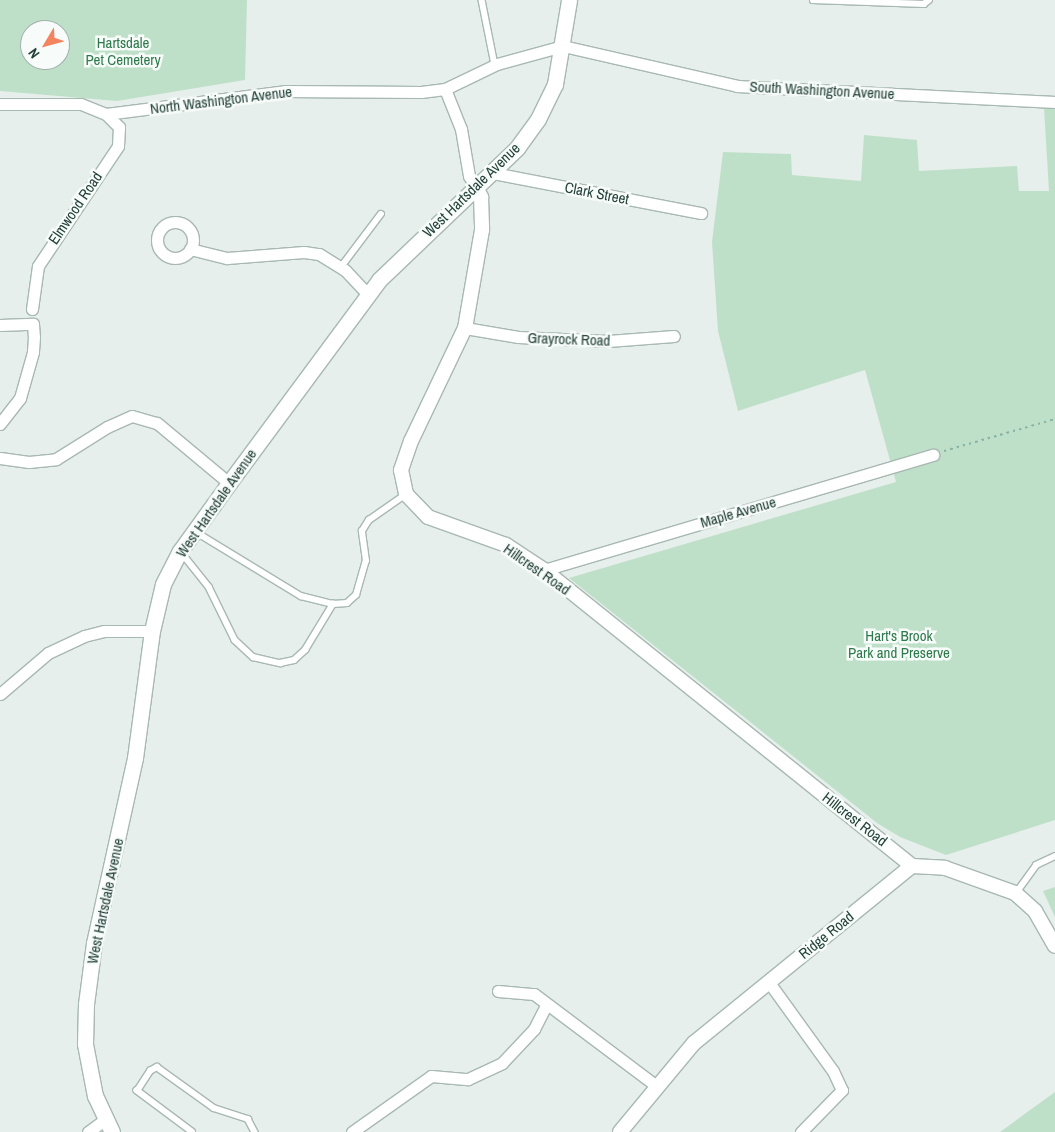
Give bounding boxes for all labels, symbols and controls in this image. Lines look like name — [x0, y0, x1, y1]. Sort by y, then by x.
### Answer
north arrow — [20, 20, 70, 70]
park label: Hartsdale Pet Cemetery — [85, 33, 161, 68]
text: N — [24, 45, 44, 62]
street label: South Washington Avenue — [749, 77, 895, 103]
street label: North Washington Avenue — [149, 82, 293, 118]
street label: West Hartsdale Avenue — [418, 139, 524, 241]
street label: Elmwood Road — [44, 168, 106, 248]
street label: Clark Street — [563, 178, 631, 208]
street label: Grayrock Road — [527, 329, 611, 349]
street label: West Hartsdale Avenue — [172, 445, 260, 561]
street label: Maple Avenue — [698, 493, 778, 531]
street label: Hillcrest Road — [500, 539, 574, 599]
park label: Hart's Brook Park and Preserve — [848, 626, 950, 661]
street label: Hillcrest Road — [819, 788, 891, 850]
street label: West Hartsdale Avenue — [83, 836, 127, 966]
street label: Ridge Road — [795, 907, 857, 963]

